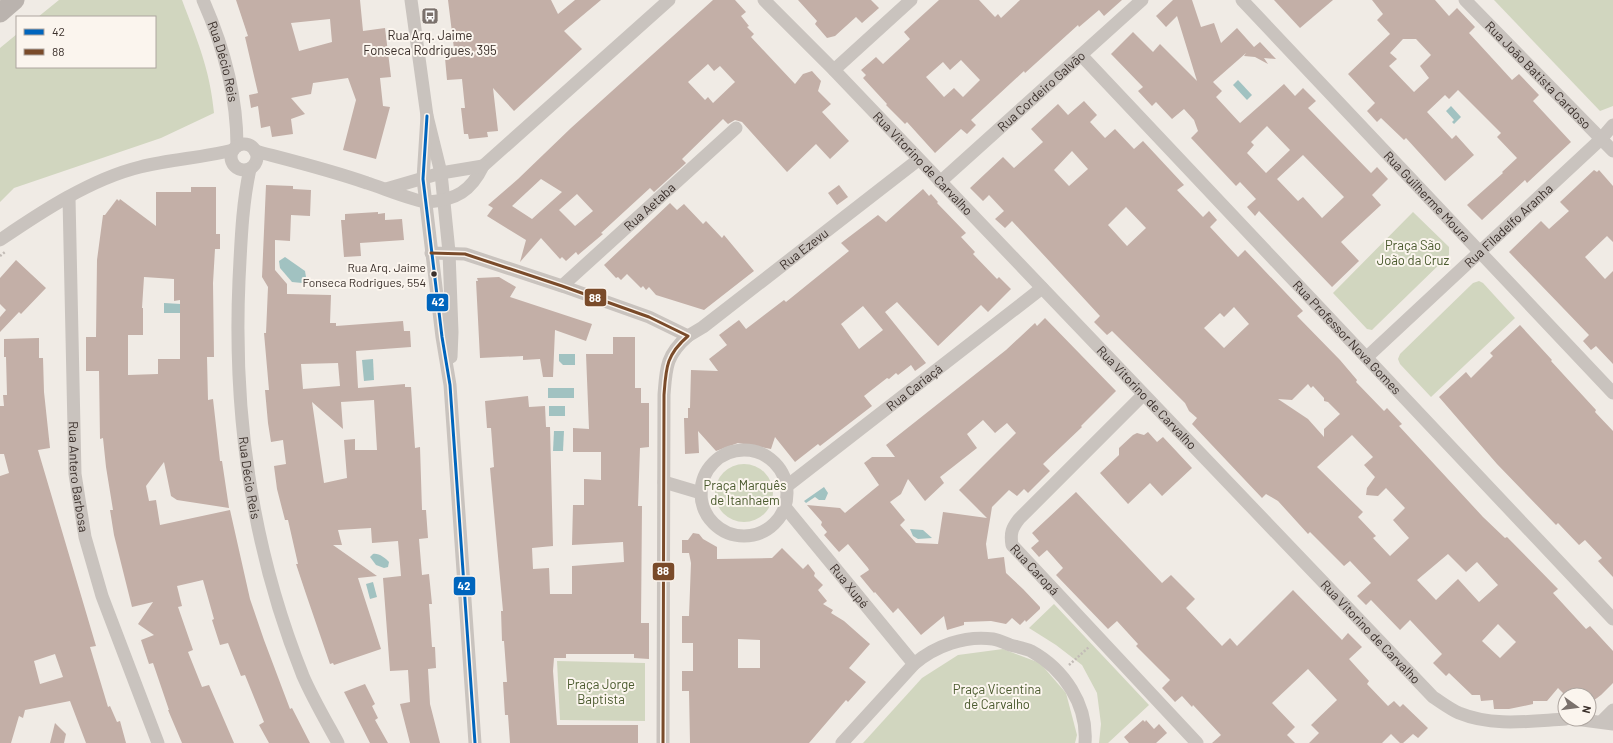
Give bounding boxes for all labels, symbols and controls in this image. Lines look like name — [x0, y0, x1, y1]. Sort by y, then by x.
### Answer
bus stop icon: Rua Arq. Jaime Fonseca Rodrigues, 395 — [420, 6, 440, 26]
legend — [16, 16, 156, 68]
street label: Rua João Batista Cardoso — [1482, 18, 1595, 132]
street label: Rua Décio Reis — [204, 19, 242, 103]
text: 42 — [52, 24, 65, 38]
place label: Rua Arq. Jaime Fonseca Rodrigues, 395 — [363, 27, 497, 58]
text: 88 — [52, 44, 65, 58]
street label: Rua Cordeiro Galvão — [994, 47, 1088, 135]
street label: Rua Vitorino de Carvalho — [870, 108, 976, 219]
street label: Rua Guilherme Moura — [1381, 148, 1474, 245]
street label: Rua Aetaba — [620, 179, 678, 234]
street label: Rua Filadelfo Aranha — [1461, 180, 1556, 271]
street label: Rua Ezevu — [776, 225, 831, 273]
park label: Praça São João da Cruz — [1377, 237, 1449, 268]
place label: Rua Arq. Jaime Fonseca Rodrigues, 554 — [302, 260, 426, 289]
marker: Rua Arq. Jaime Fonseca Rodrigues, 554 — [429, 269, 439, 279]
street label: Rua Professor Nova Gomes — [1290, 277, 1405, 398]
line badge: 88 — [584, 288, 607, 307]
text: 88 — [589, 291, 601, 304]
line badge: 42 — [426, 293, 449, 312]
text: 42 — [432, 295, 444, 308]
street label: Rua Vitorino de Carvalho — [1094, 342, 1200, 453]
street label: Rua Cariaçá — [883, 360, 945, 414]
street label: Rua Antero Barbosa — [66, 421, 92, 533]
street label: Rua Décio Reis — [236, 436, 264, 520]
park label: Praça Marquês de Itanhaem — [704, 477, 786, 508]
street label: Rua Caropá — [1007, 541, 1063, 599]
street label: Rua Xupé — [827, 560, 873, 611]
line badge: 88 — [652, 562, 675, 581]
text: 88 — [657, 564, 669, 577]
line badge: 42 — [453, 576, 476, 596]
street label: Rua Vitorino de Carvalho — [1317, 577, 1424, 687]
text: 42 — [458, 579, 470, 592]
park label: Praça Jorge Baptista — [567, 676, 635, 707]
park label: Praça Vicentina de Carvalho — [953, 681, 1041, 712]
north arrow — [1557, 687, 1597, 727]
text: N — [1580, 704, 1594, 715]

